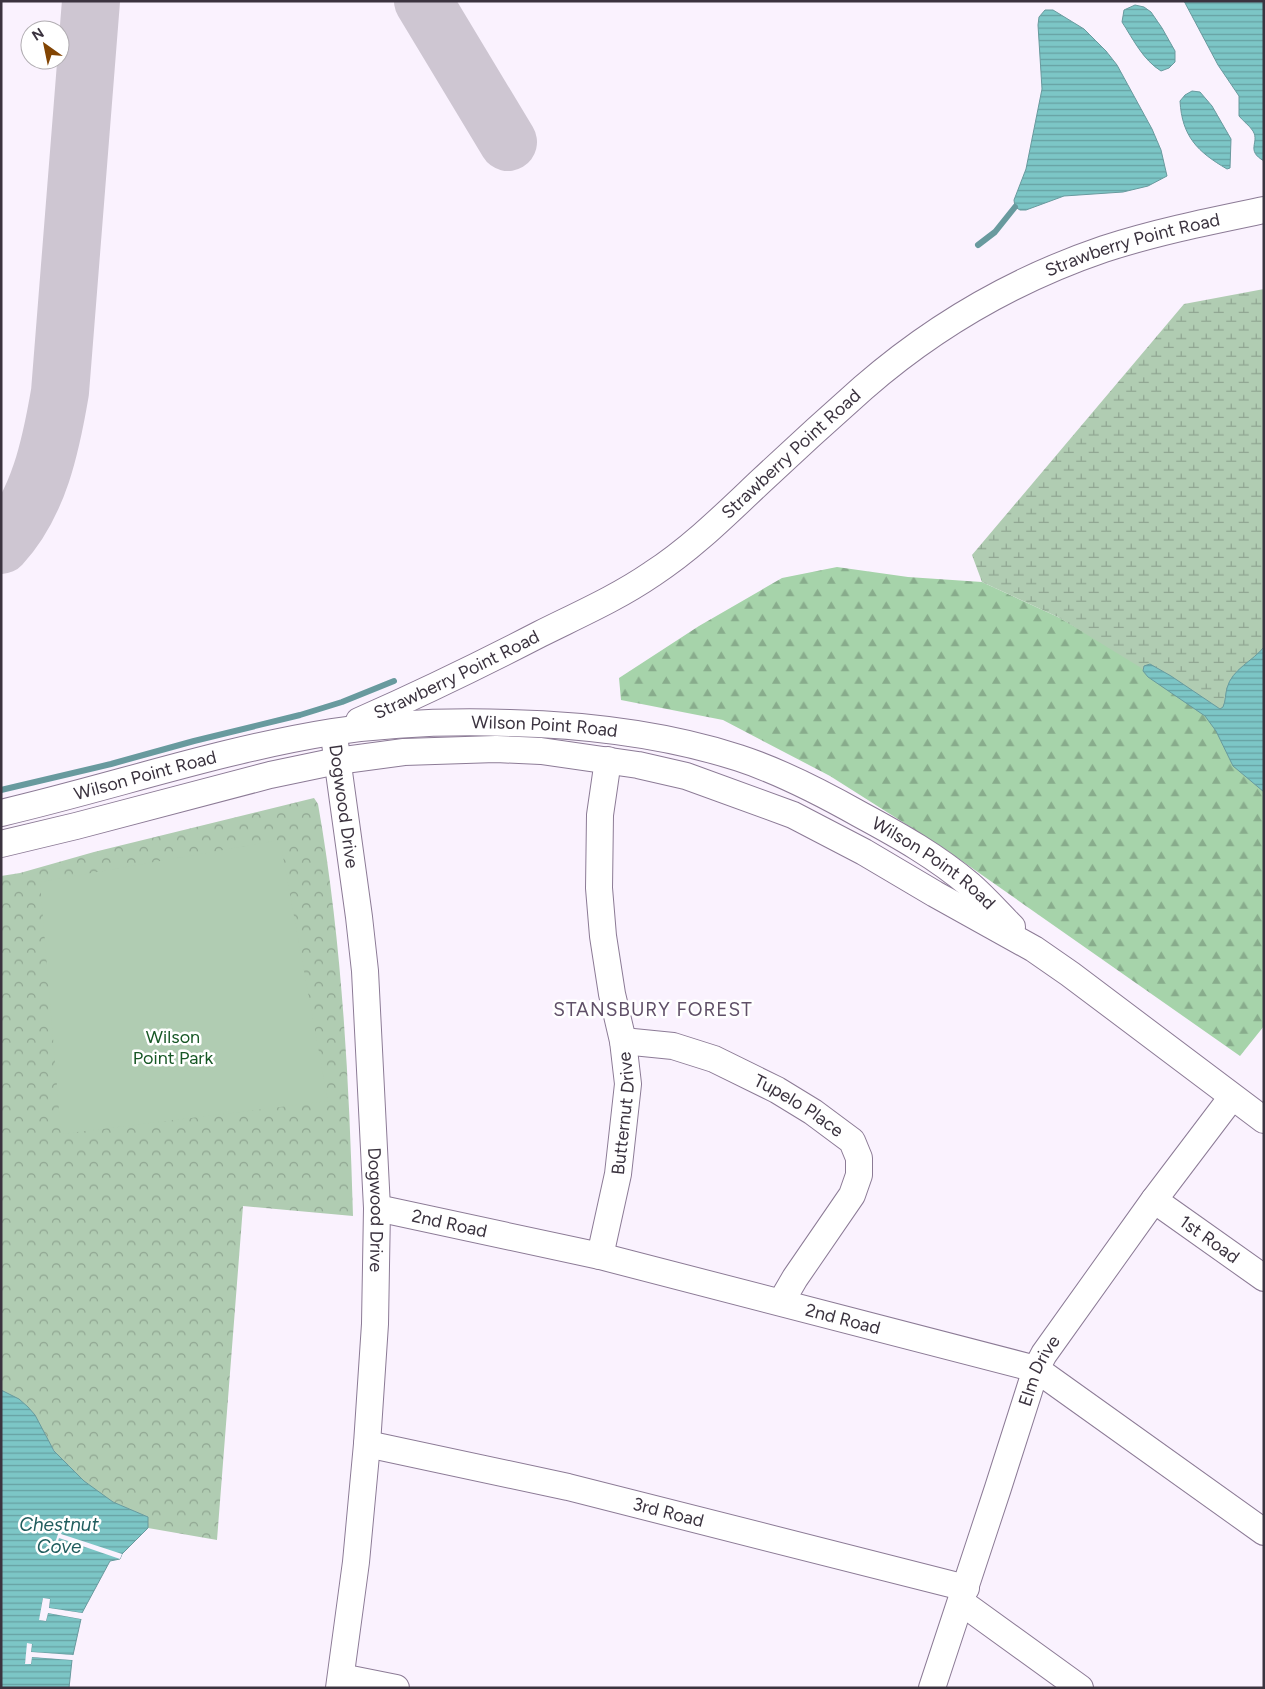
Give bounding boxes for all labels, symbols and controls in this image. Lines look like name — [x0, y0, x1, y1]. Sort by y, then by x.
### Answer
north arrow — [20, 20, 70, 70]
text: N — [29, 24, 47, 45]
street label: Strawberry Point Road — [1042, 209, 1222, 282]
street label: Strawberry Point Road — [717, 384, 865, 524]
street label: Strawberry Point Road — [370, 625, 543, 724]
street label: Wilson Point Road — [471, 711, 619, 742]
street label: Dogwood Drive — [324, 743, 363, 870]
street label: Wilson Point Road — [72, 746, 219, 805]
street label: Wilson Point Road — [868, 812, 1000, 914]
district label: STANSBURY FOREST — [553, 998, 753, 1021]
park label: Wilson Point Park — [133, 1026, 213, 1069]
street label: Butternut Drive — [607, 1050, 639, 1176]
street label: Tupelo Place — [750, 1069, 848, 1142]
street label: Dogwood Drive — [363, 1147, 388, 1273]
street label: 2nd Road — [410, 1205, 489, 1242]
street label: 1st Road — [1175, 1211, 1244, 1268]
street label: 2nd Road — [803, 1299, 883, 1339]
street label: Elm Drive — [1014, 1331, 1065, 1409]
street label: 3rd Road — [630, 1493, 706, 1532]
water label: Chestnut Cove — [19, 1513, 99, 1558]

